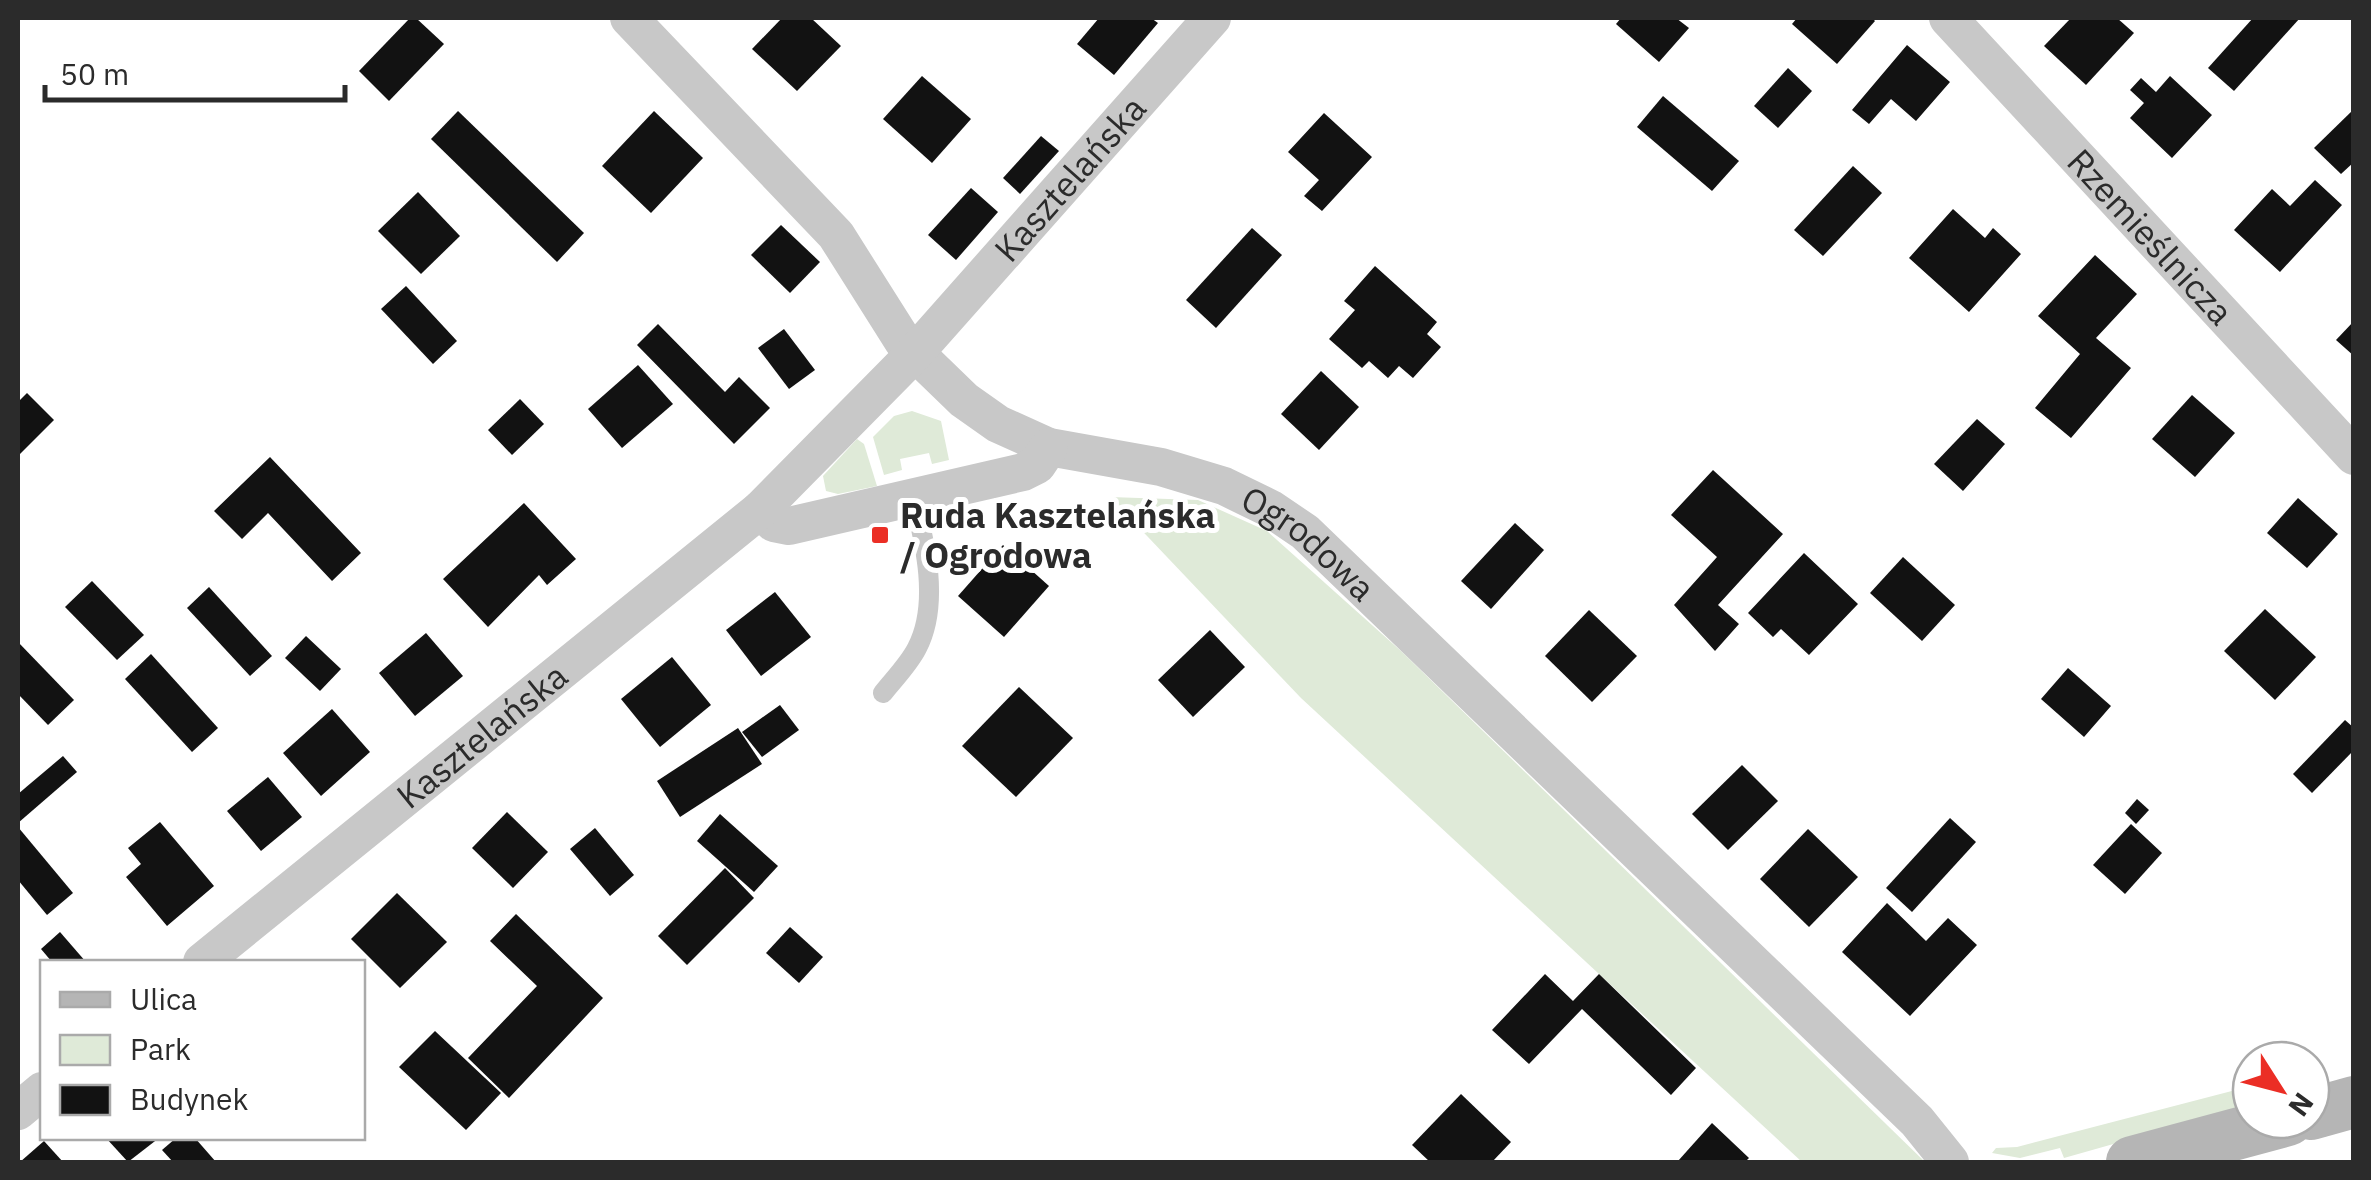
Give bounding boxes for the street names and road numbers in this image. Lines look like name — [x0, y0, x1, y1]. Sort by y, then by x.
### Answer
street label: Kasztelańska — [984, 86, 1156, 271]
street label: Rzemieślnicza — [2058, 139, 2244, 334]
street label: Ogrodowa — [1234, 475, 1386, 611]
street label: Kasztelańska — [387, 652, 577, 818]

